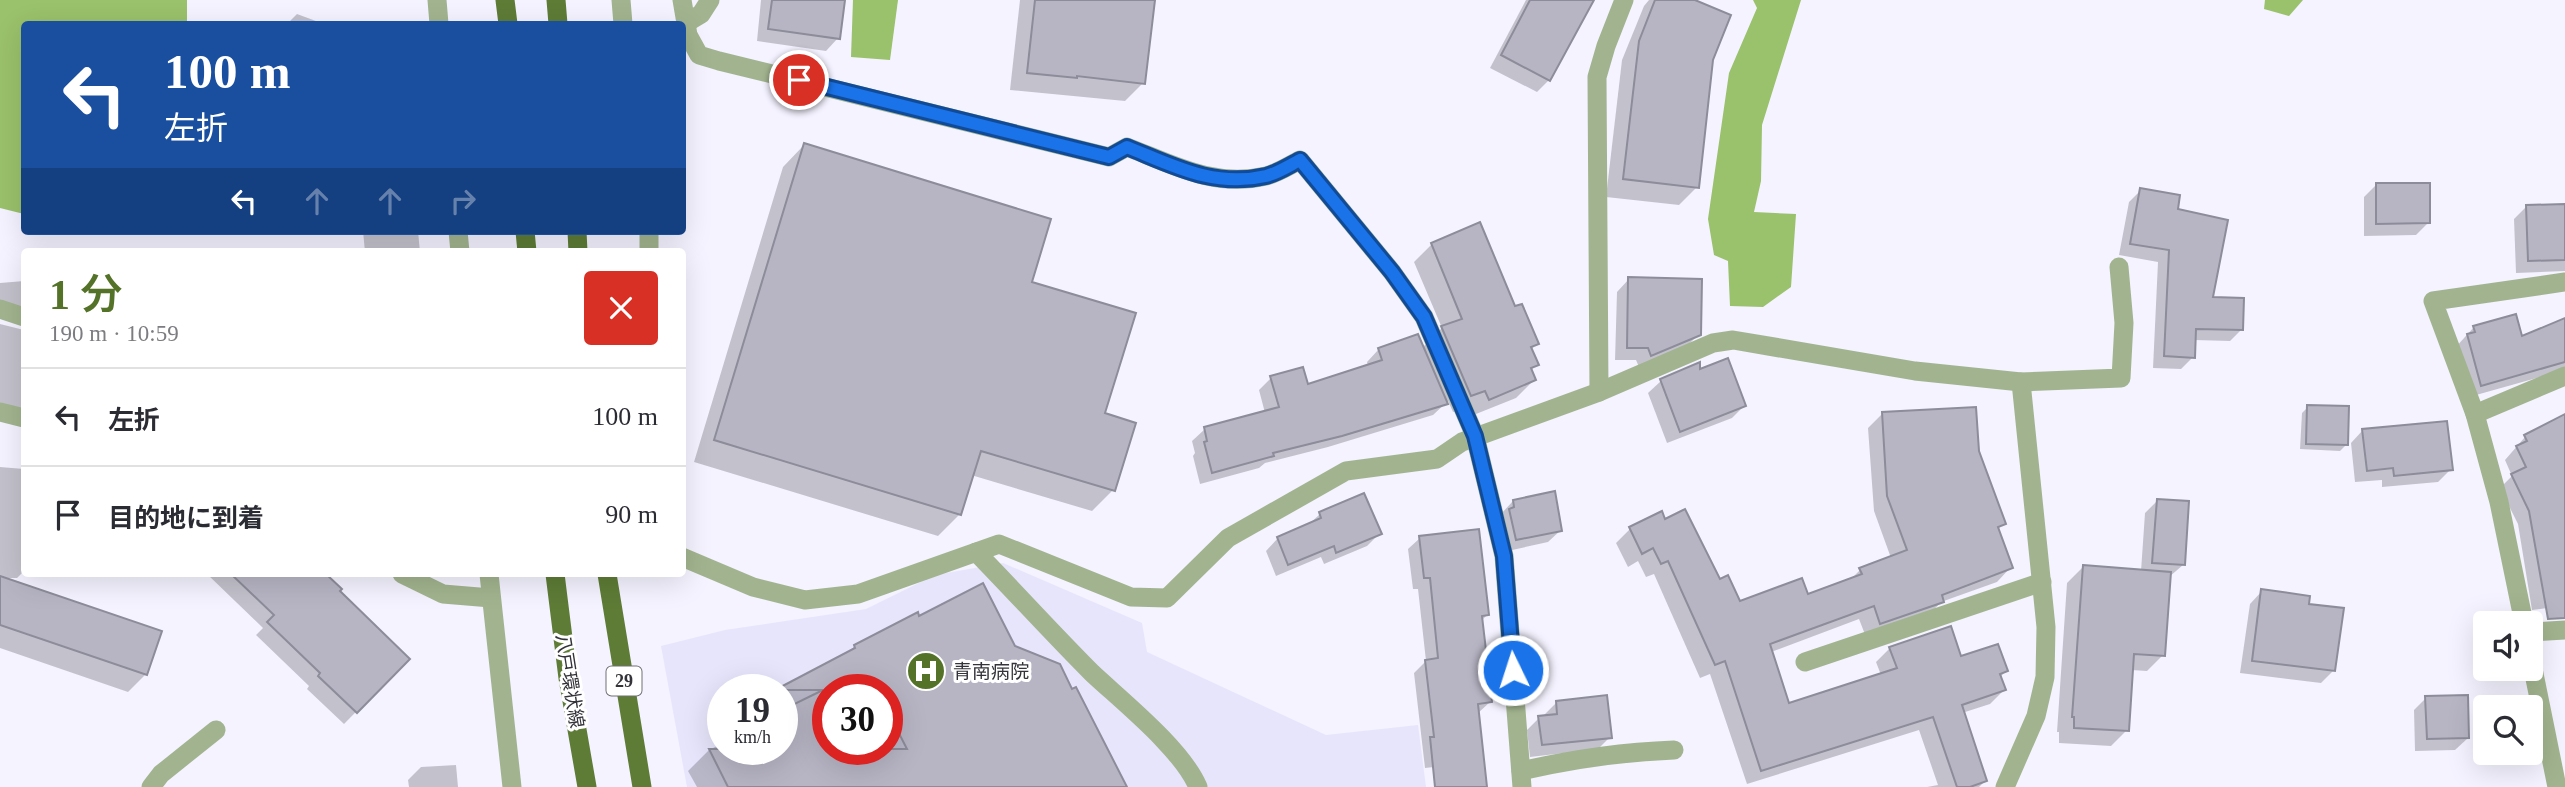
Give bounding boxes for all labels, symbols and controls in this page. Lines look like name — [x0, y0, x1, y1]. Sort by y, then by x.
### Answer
text: 100 m — [164, 44, 291, 99]
icon: left — [49, 49, 140, 140]
pin — [769, 50, 829, 110]
icon: arrive — [780, 61, 818, 99]
text: 左折 — [164, 110, 228, 146]
icon: left — [225, 182, 263, 220]
icon: ahead — [298, 182, 336, 220]
icon: ahead — [371, 182, 409, 220]
icon: right — [444, 182, 482, 220]
button: close — [584, 271, 658, 345]
text: 1 分 — [49, 272, 123, 318]
text: 190 m · 10:59 — [49, 321, 179, 346]
icon: left — [49, 398, 87, 436]
text: 100 m — [592, 402, 658, 431]
text: 左折 — [108, 406, 160, 435]
icon: arrive — [49, 496, 87, 534]
text: 90 m — [605, 500, 658, 529]
text: 目的地に到着 — [108, 504, 264, 533]
map controls — [2473, 611, 2543, 765]
button: sound — [2473, 611, 2543, 681]
street label: 八戸環状線 — [552, 632, 588, 730]
position arrow — [1476, 633, 1550, 707]
hospital icon: 青南病院 — [905, 650, 947, 692]
place label: 青南病院 — [953, 661, 1029, 682]
road number: 29 — [606, 666, 642, 696]
speed limit sign: 30 — [812, 674, 903, 765]
text: 19 — [735, 691, 770, 730]
button: search — [2473, 695, 2543, 765]
text: km/h — [734, 727, 771, 747]

